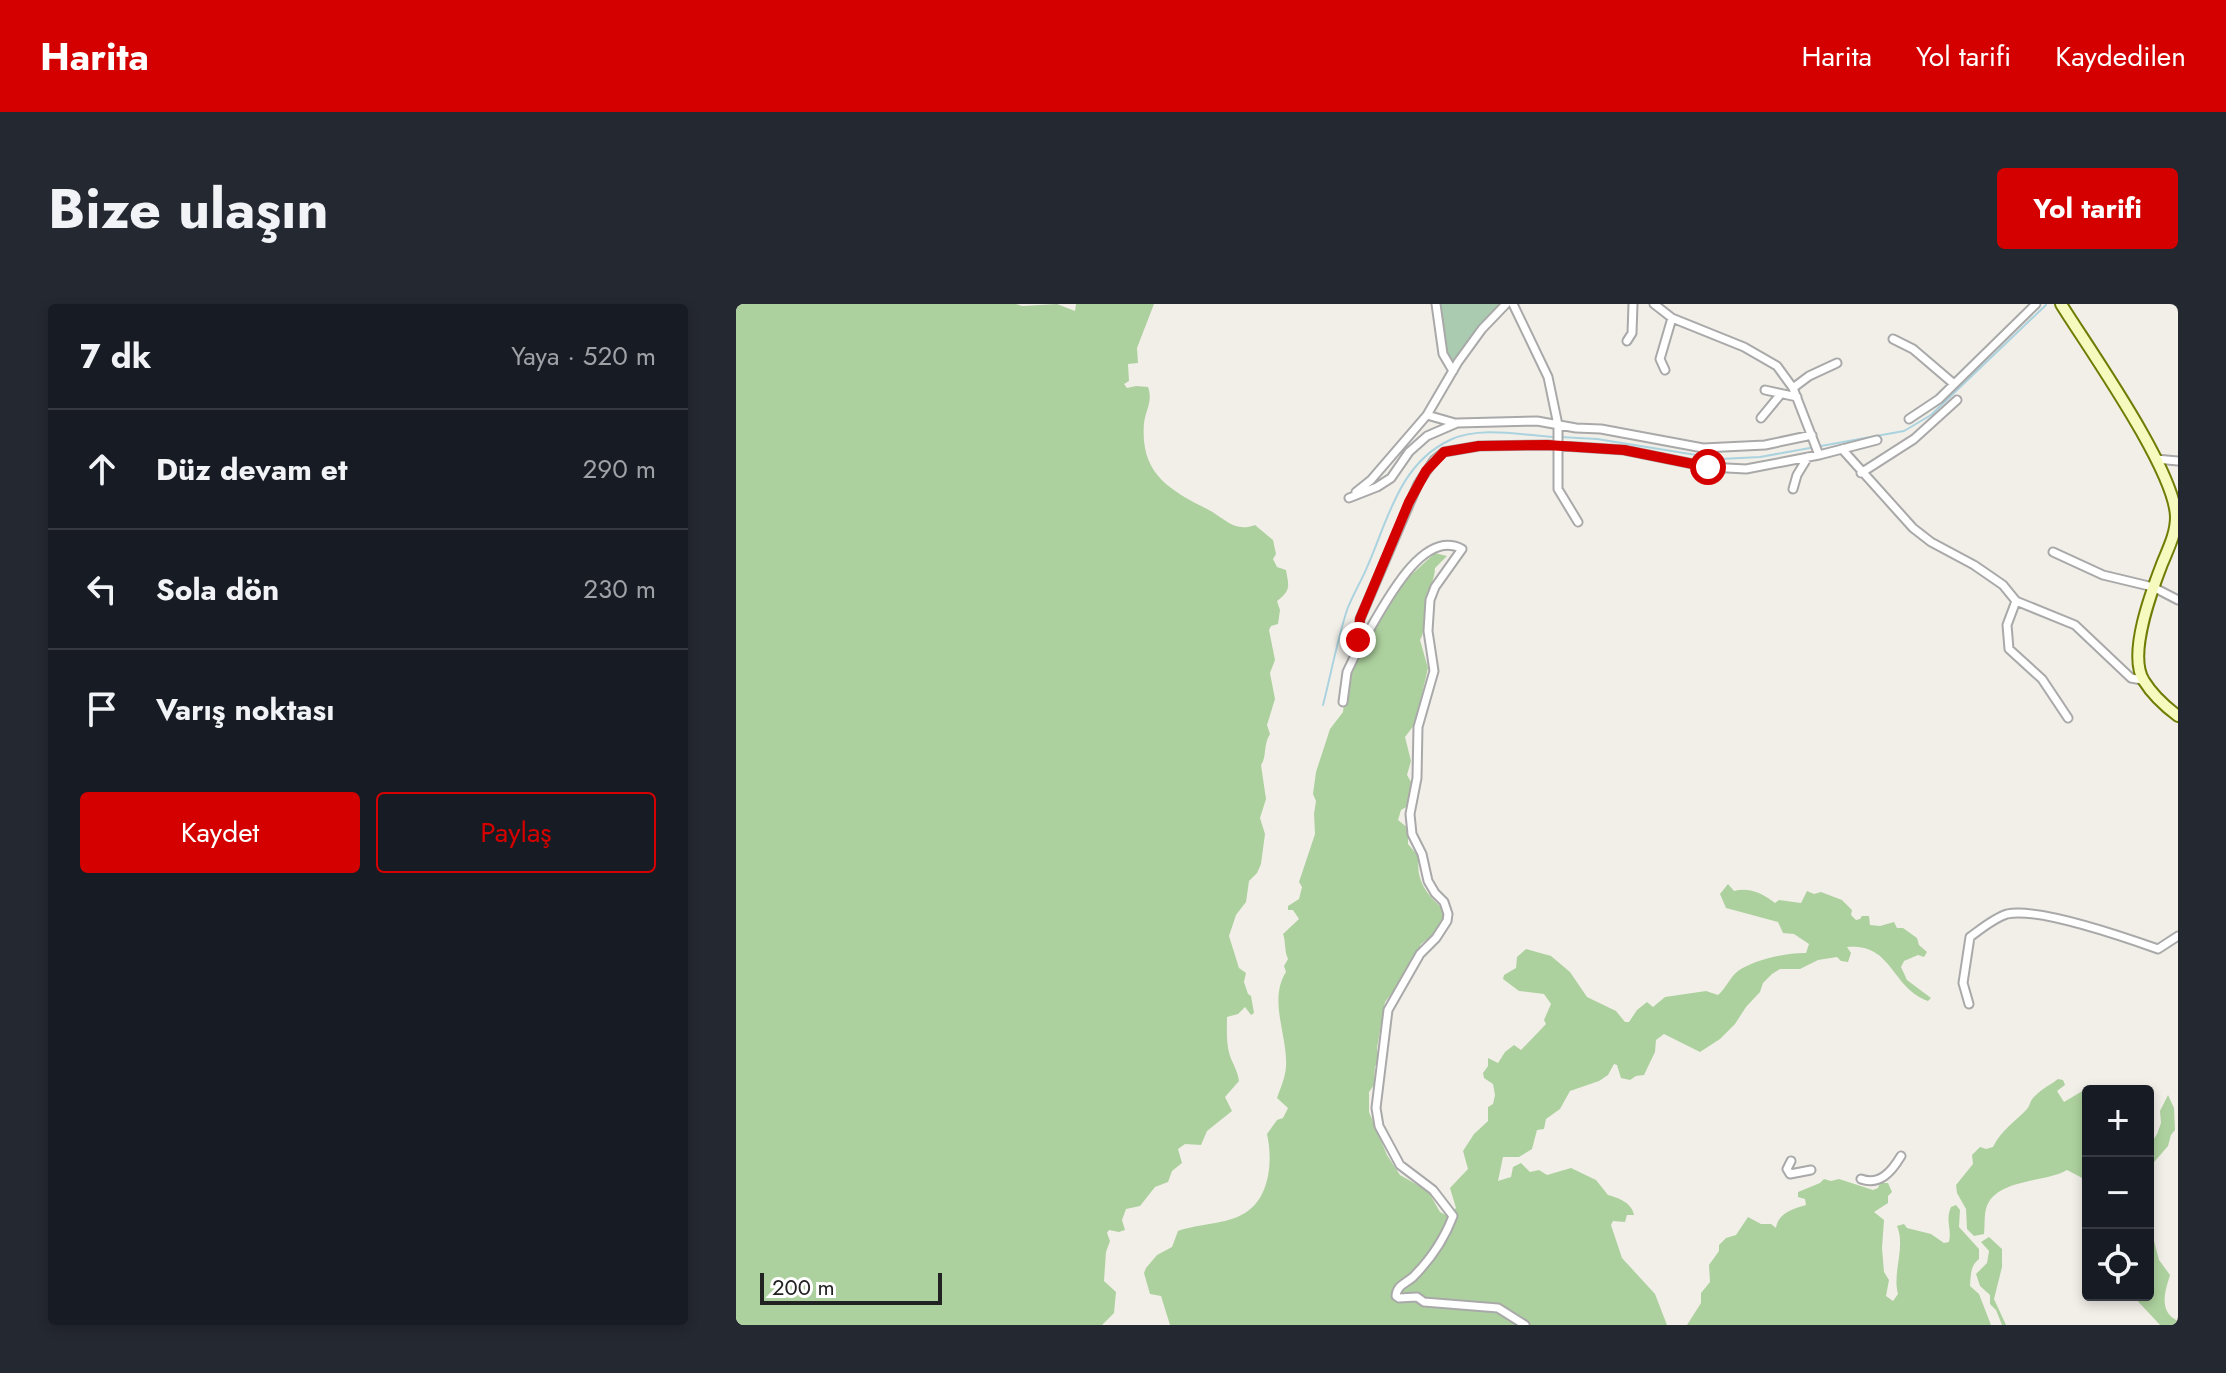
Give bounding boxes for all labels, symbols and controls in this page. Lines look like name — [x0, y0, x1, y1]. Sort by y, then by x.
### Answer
text: Harita — [40, 29, 149, 84]
text: Harita — [1801, 36, 1872, 77]
text: Yol tarifi — [1916, 36, 2011, 77]
text: Kaydedilen — [2055, 36, 2186, 77]
text: Bize ulaşın — [48, 168, 329, 249]
button: Yol tarifi — [1997, 168, 2178, 249]
text: 7 dk — [80, 332, 151, 381]
text: Yaya · 520 m — [511, 337, 656, 375]
icon: ahead — [80, 447, 124, 491]
text: Düz devam et — [156, 448, 347, 491]
route start — [1690, 449, 1726, 485]
text: 290 m — [583, 450, 656, 488]
icon: left — [80, 567, 124, 611]
text: Sola dön — [156, 568, 279, 611]
text: 230 m — [583, 570, 656, 608]
route end — [1340, 622, 1376, 658]
icon: arrive — [80, 687, 124, 731]
text: Varış noktası — [156, 688, 334, 731]
button: Kaydet — [80, 792, 360, 873]
button: Paylaş — [376, 792, 656, 873]
map controls — [2082, 1085, 2154, 1301]
button: + — [2082, 1085, 2154, 1157]
button: − — [2082, 1157, 2154, 1229]
button: locate — [2082, 1229, 2154, 1301]
scale bar — [760, 1269, 942, 1305]
text: 200 m — [772, 1271, 835, 1303]

